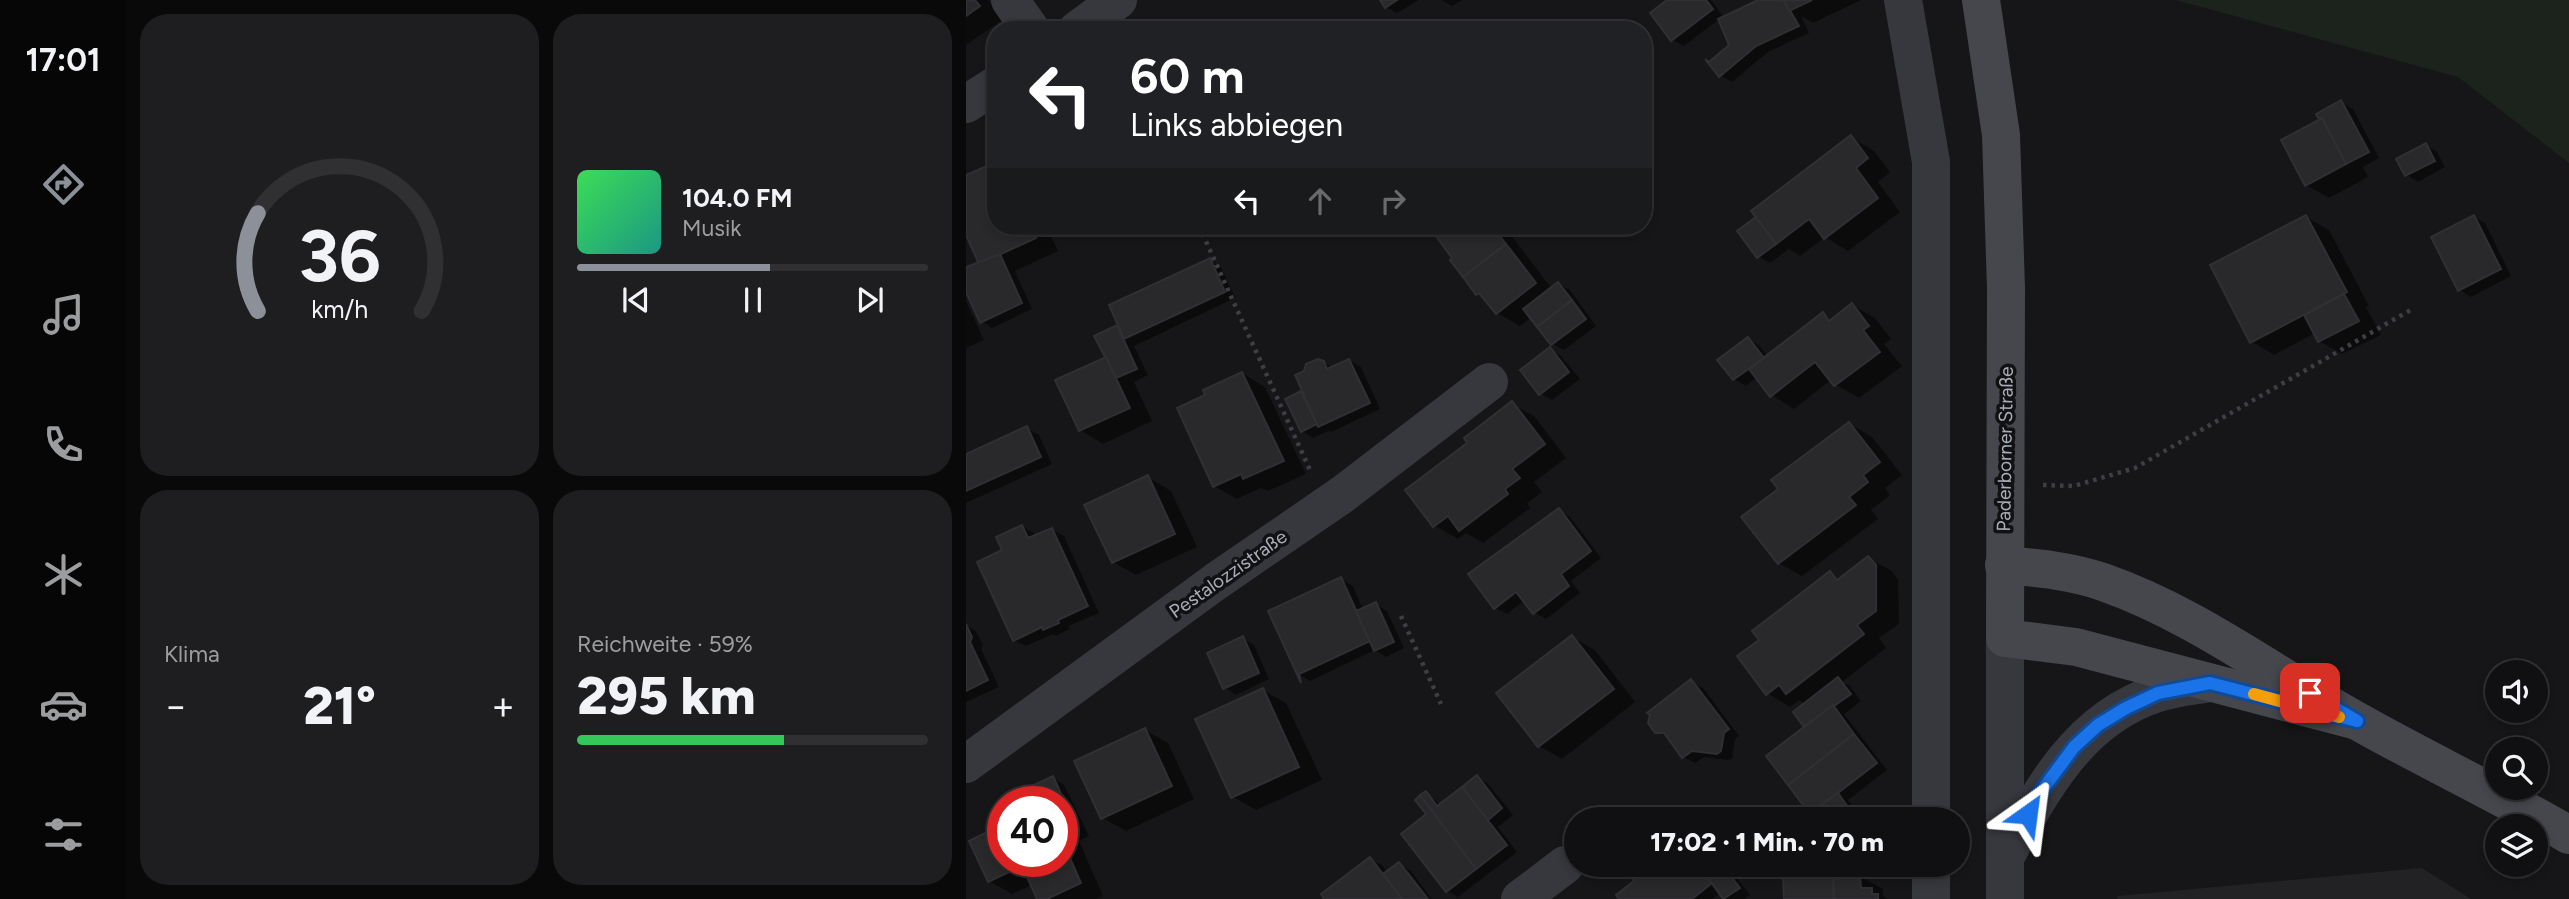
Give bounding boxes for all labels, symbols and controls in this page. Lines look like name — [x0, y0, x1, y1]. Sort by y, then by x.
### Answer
text: 17:01 — [25, 41, 101, 79]
text: 60 m — [1130, 46, 1245, 105]
icon: left — [1015, 49, 1106, 140]
text: Links abbiegen — [1130, 106, 1343, 144]
icon: directions — [39, 160, 88, 209]
text: 104.0 FM — [682, 182, 792, 214]
icon: left — [1228, 182, 1266, 220]
icon: ahead — [1301, 182, 1339, 220]
icon: right — [1374, 182, 1412, 220]
text: 36 — [298, 212, 381, 299]
text: Musik — [682, 214, 742, 242]
icon: previous — [617, 281, 655, 319]
icon: pause — [734, 281, 772, 319]
icon: next — [851, 281, 889, 319]
icon: music — [39, 290, 88, 339]
text: km/h — [311, 294, 368, 324]
street label: Paderborner Straße — [1992, 366, 2018, 532]
icon: phone — [39, 420, 88, 469]
street label: Pestalozzistraße — [1165, 525, 1291, 623]
icon: climate — [39, 550, 88, 599]
text: Reichweite · 59% — [577, 630, 753, 658]
text: Klima — [164, 640, 220, 668]
map controls — [2485, 660, 2548, 877]
button: sound — [2485, 660, 2548, 723]
pin — [2280, 663, 2340, 723]
text: 295 km — [577, 665, 756, 727]
icon: arrive — [2291, 674, 2329, 712]
text: 21° — [303, 675, 376, 737]
icon: car — [39, 680, 88, 729]
text: − — [164, 683, 188, 729]
text: + — [491, 683, 515, 729]
button: search — [2485, 737, 2548, 800]
position arrow — [1991, 777, 2065, 851]
speed limit sign: 40 — [987, 786, 1078, 877]
icon: filters — [39, 810, 88, 859]
button: layers — [2485, 814, 2548, 877]
text: 17:02 · 1 Min. · 70 m — [1650, 826, 1884, 858]

